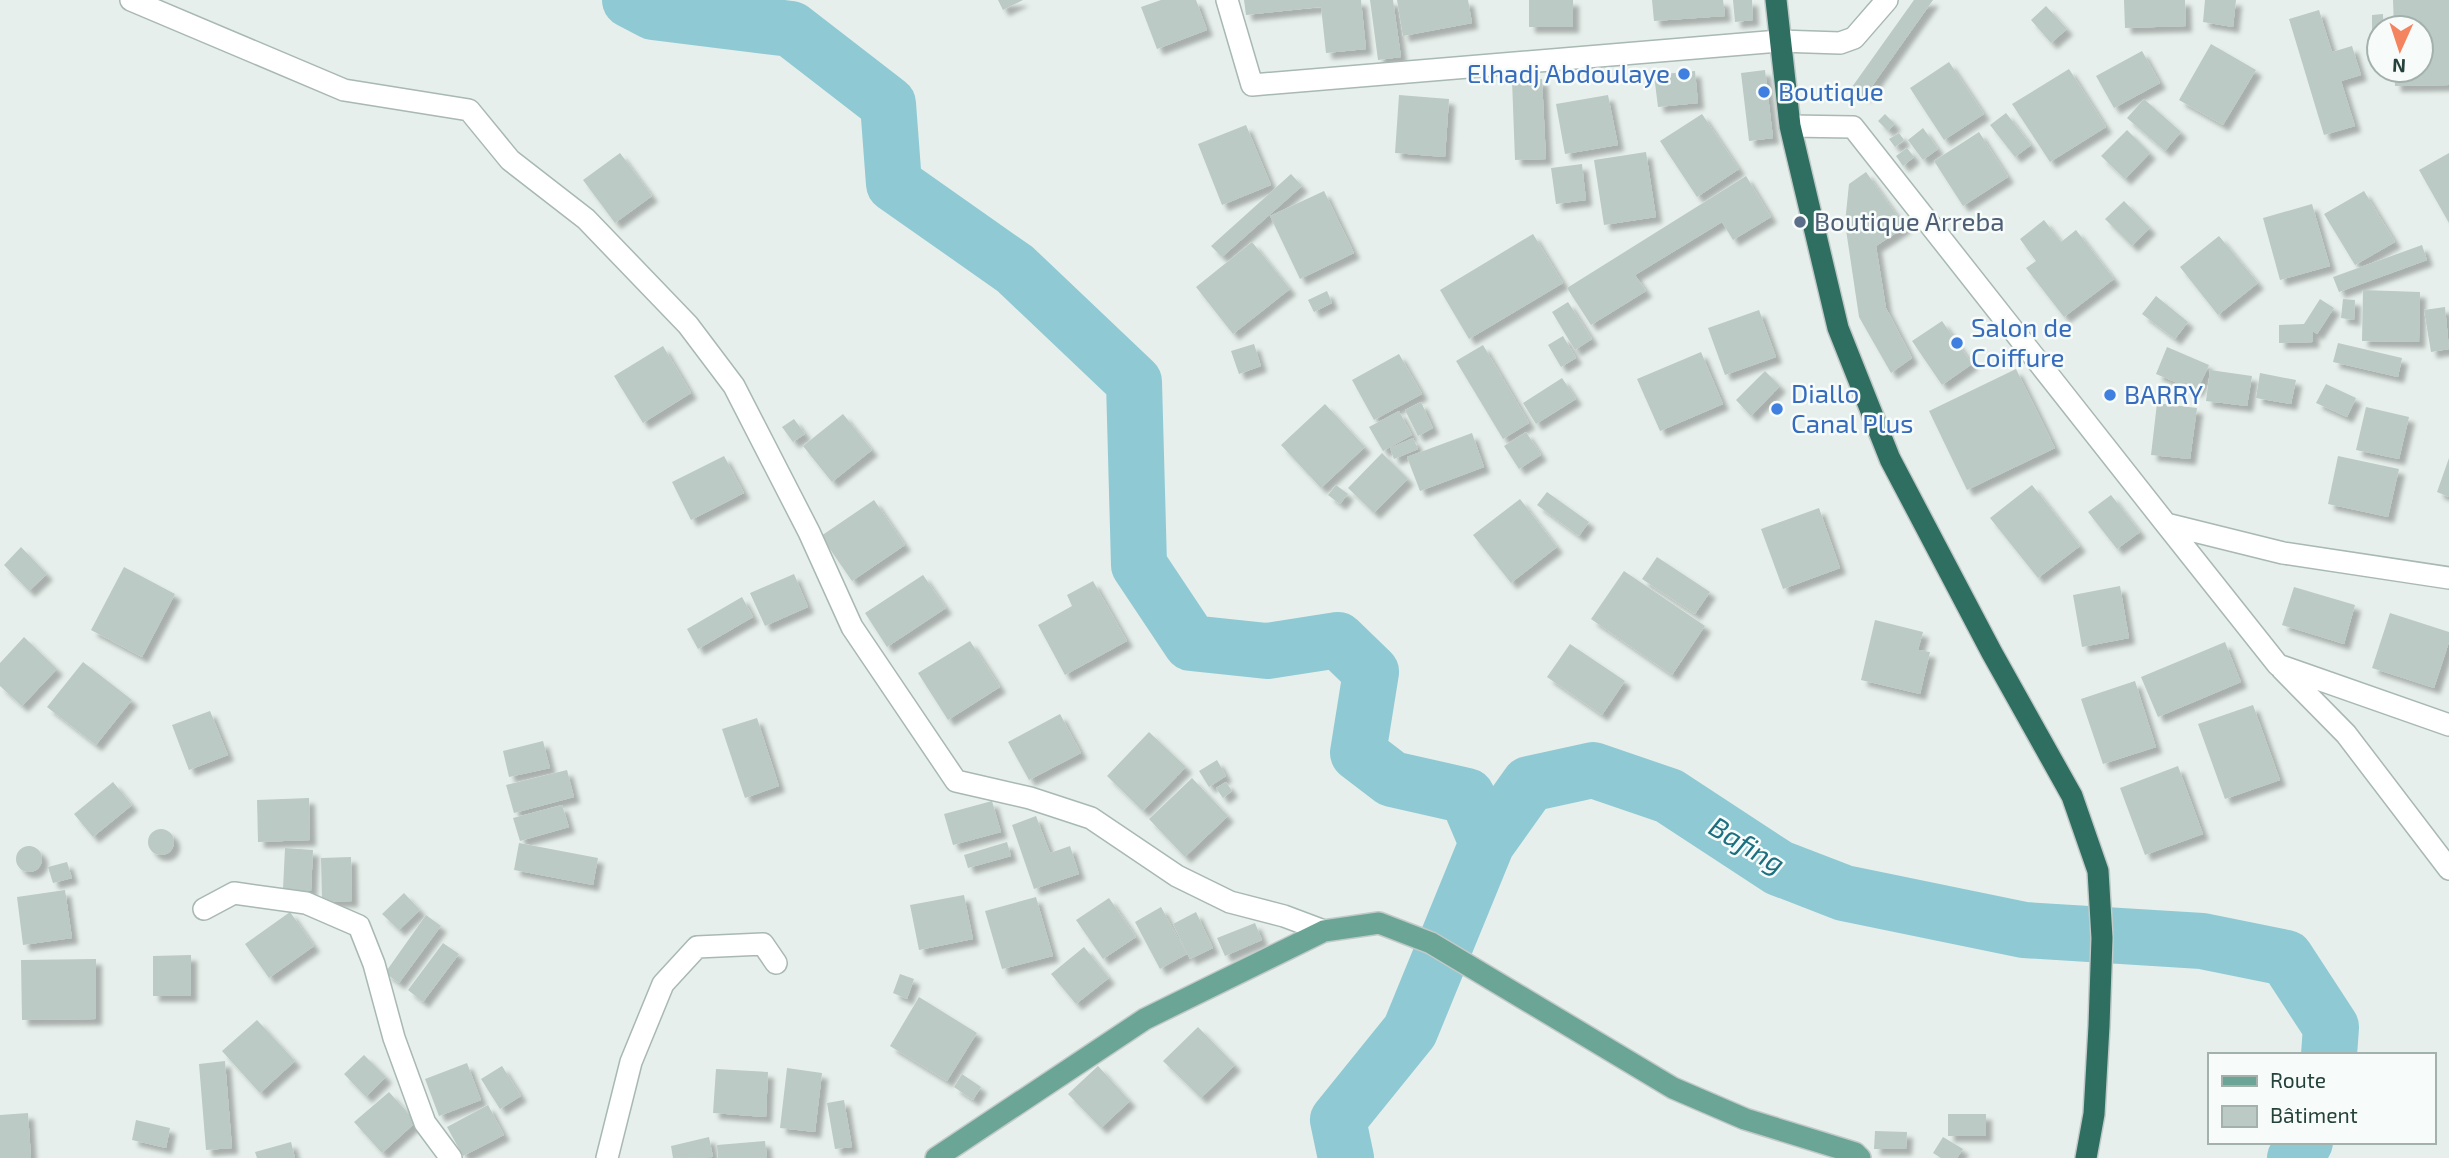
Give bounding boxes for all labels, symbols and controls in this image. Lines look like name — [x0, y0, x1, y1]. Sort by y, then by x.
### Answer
north arrow — [2365, 14, 2435, 84]
text: N — [2392, 55, 2407, 78]
place label: Elhadj Abdoulaye — [1467, 57, 1670, 88]
marker: Elhadj Abdoulaye — [1676, 66, 1692, 82]
place label: Boutique — [1778, 75, 1884, 106]
marker: Boutique — [1756, 84, 1772, 100]
place label: Boutique Arreba — [1814, 205, 2005, 236]
marker: Boutique Arreba — [1792, 214, 1808, 230]
place label: Salon de Coiffure — [1971, 311, 2072, 372]
marker: Salon de Coiffure — [1949, 335, 1965, 351]
place label: Diallo Canal Plus — [1791, 377, 1913, 438]
place label: BARRY — [2124, 378, 2203, 409]
marker: BARRY — [2102, 387, 2118, 403]
marker: Diallo Canal Plus — [1769, 401, 1785, 417]
water label: Bafing — [1703, 808, 1792, 880]
legend — [2208, 1053, 2435, 1144]
text: Route — [2270, 1067, 2326, 1092]
text: Bâtiment — [2270, 1102, 2358, 1127]

